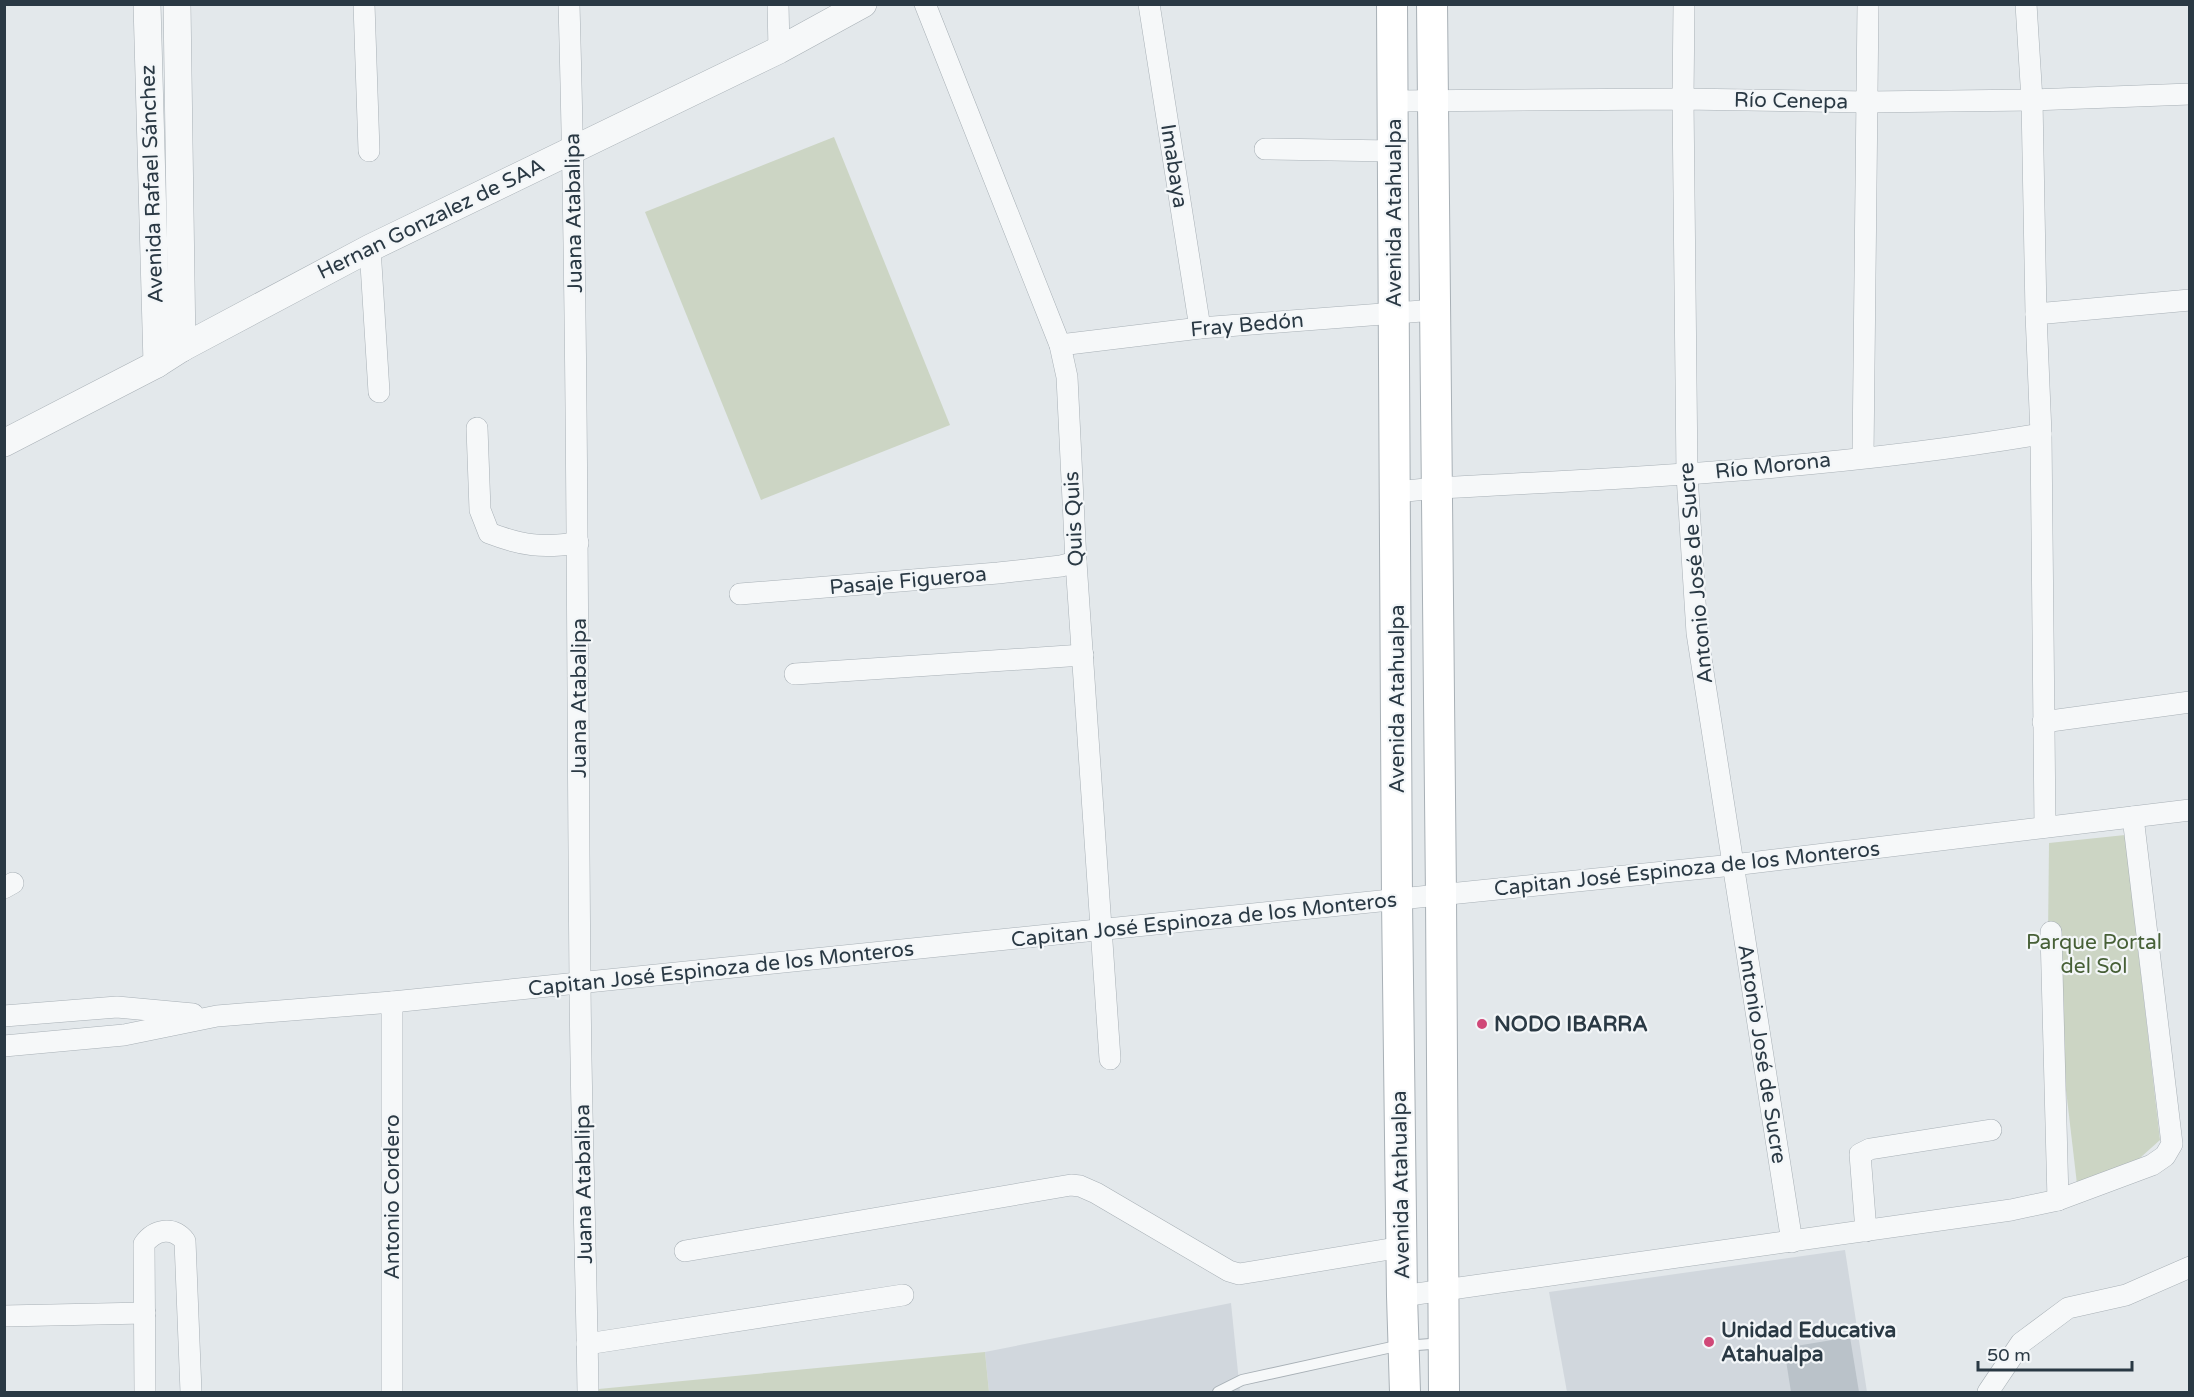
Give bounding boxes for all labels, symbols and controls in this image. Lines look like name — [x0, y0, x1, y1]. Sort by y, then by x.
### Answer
street label: Avenida Rafael Sánchez — [135, 64, 169, 304]
street label: Río Cenepa — [1734, 88, 1848, 114]
street label: Avenida Atahualpa — [1382, 119, 1407, 307]
street label: Imabaya — [1155, 122, 1193, 210]
street label: Juana Atabalipa — [560, 133, 588, 293]
street label: Hernan Gonzalez de SAA — [313, 153, 549, 285]
street label: Fray Bedón — [1189, 308, 1305, 342]
street label: Río Morona — [1714, 447, 1832, 485]
street label: Antonio José de Sucre — [1674, 461, 1718, 685]
street label: Quis Quis — [1059, 471, 1089, 567]
street label: Pasaje Figueroa — [828, 562, 988, 600]
street label: Avenida Atahualpa — [1385, 605, 1410, 793]
street label: Juana Atabalipa — [567, 618, 592, 778]
street label: Capitan José Espinoza de los Monteros — [1493, 836, 1881, 902]
street label: Capitan José Espinoza de los Monteros — [1010, 887, 1398, 953]
park label: Parque Portal del Sol — [2026, 930, 2162, 979]
street label: Capitan José Espinoza de los Monteros — [527, 936, 915, 1002]
street label: Antonio José de Sucre — [1732, 942, 1792, 1166]
place label: NODO IBARRA — [1494, 1012, 1648, 1037]
marker: NODO IBARRA — [1475, 1017, 1489, 1031]
street label: Avenida Atahualpa — [1387, 1090, 1415, 1280]
street label: Juana Atabalipa — [570, 1104, 598, 1264]
street label: Antonio Cordero — [380, 1114, 405, 1280]
place label: Unidad Educativa Atahualpa — [1721, 1318, 1896, 1367]
scale bar — [1978, 1334, 2132, 1372]
marker: Unidad Educativa Atahualpa — [1702, 1335, 1716, 1349]
text: 50 m — [1987, 1344, 2031, 1366]

